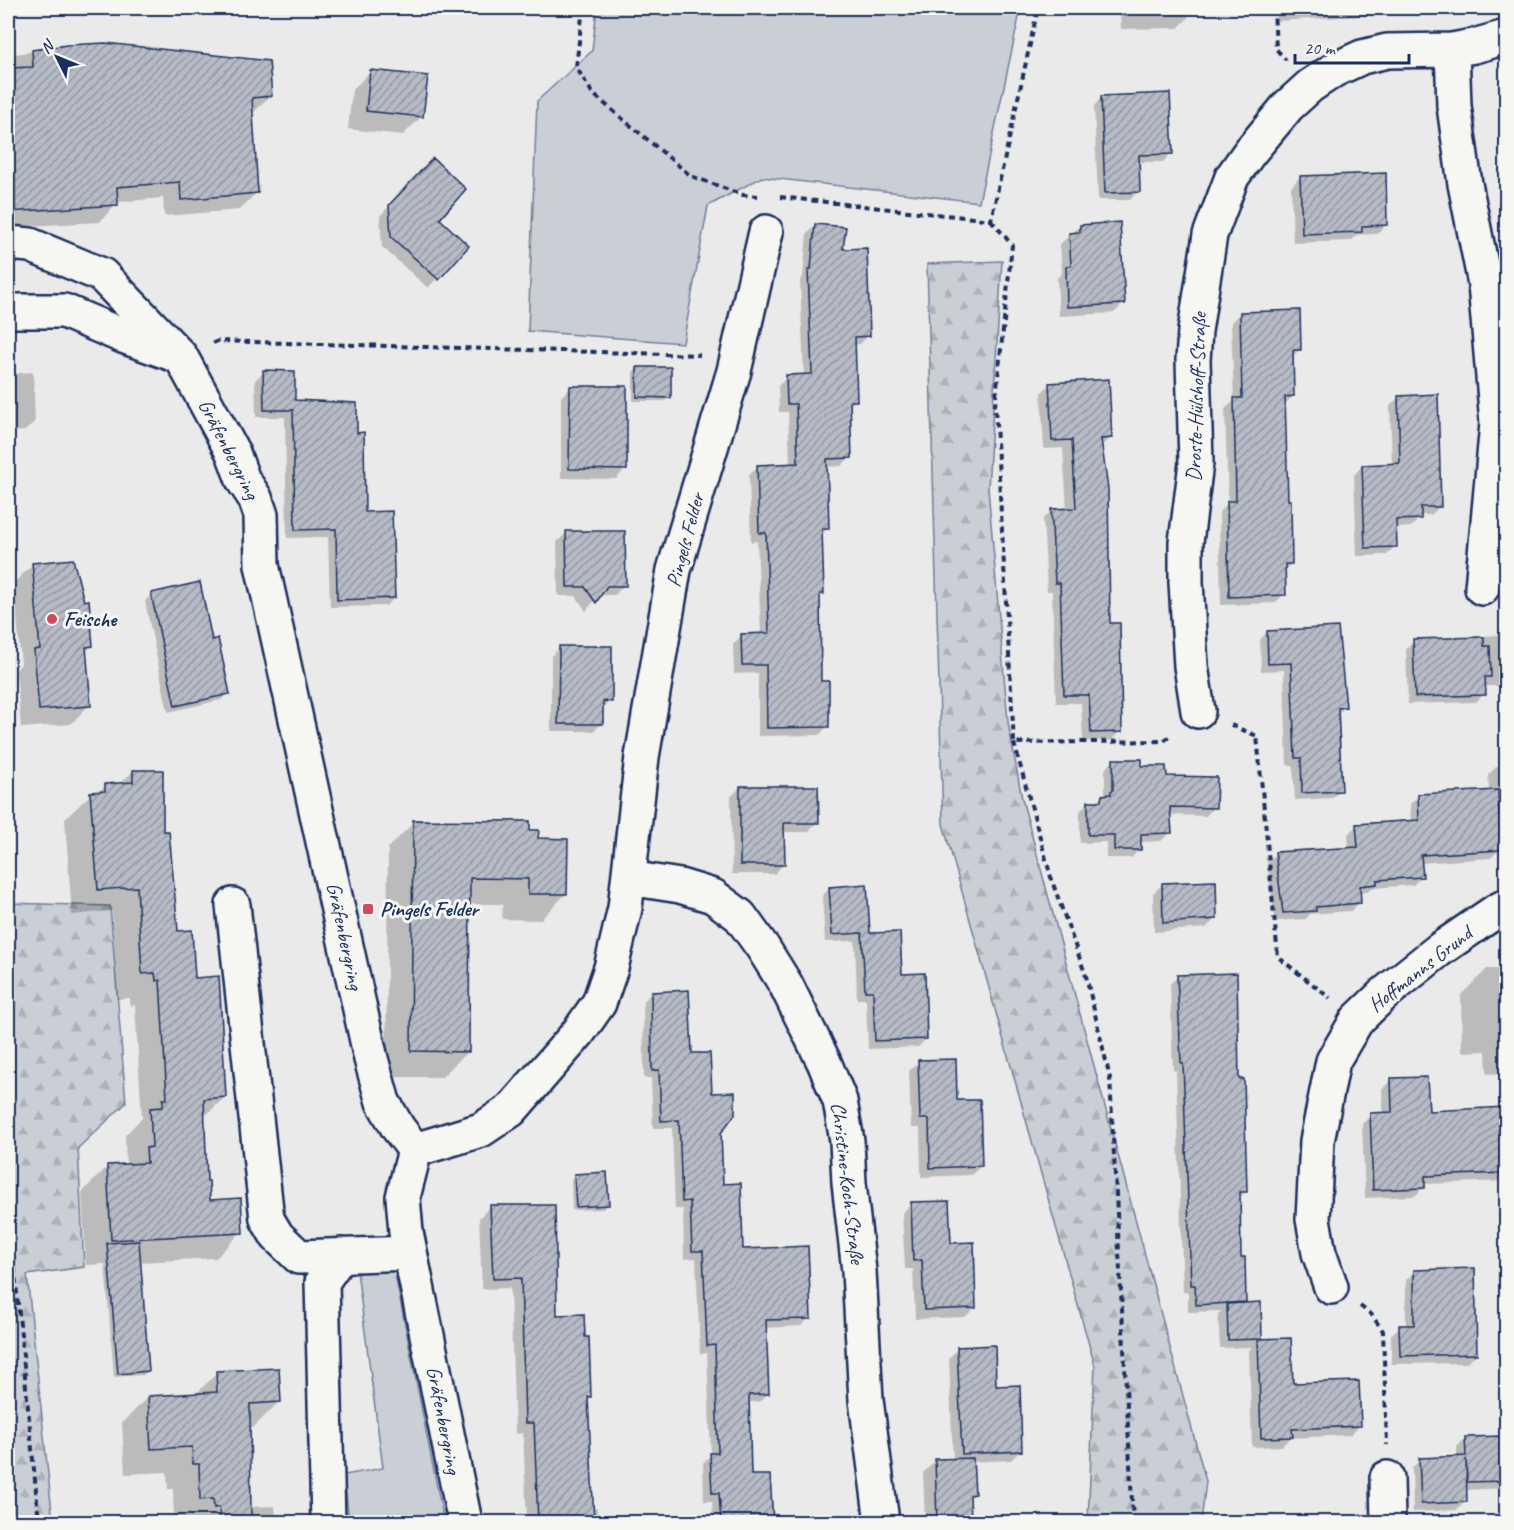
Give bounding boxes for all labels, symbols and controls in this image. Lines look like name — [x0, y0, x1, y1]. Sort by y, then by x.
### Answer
north arrow — [27, 27, 87, 87]
scale bar — [1295, 27, 1409, 65]
text: N — [36, 35, 60, 58]
text: 20 m — [1304, 37, 1337, 59]
street label: Droste-Hülshoff-Straße — [1180, 310, 1212, 482]
street label: Gräfenbergring — [193, 395, 266, 505]
street label: Pingels Felder — [660, 488, 711, 590]
place label: Feische — [64, 606, 118, 632]
marker: Feische — [45, 612, 59, 626]
street label: Gräfenbergring — [321, 880, 369, 993]
place label: Pingels Felder — [380, 896, 481, 922]
marker: Pingels Felder — [361, 902, 375, 916]
street label: Hoffmanns Grund — [1363, 918, 1480, 1018]
street label: Christine-Koch-Straße — [825, 1101, 871, 1267]
street label: Gräfenbergring — [421, 1364, 467, 1477]

